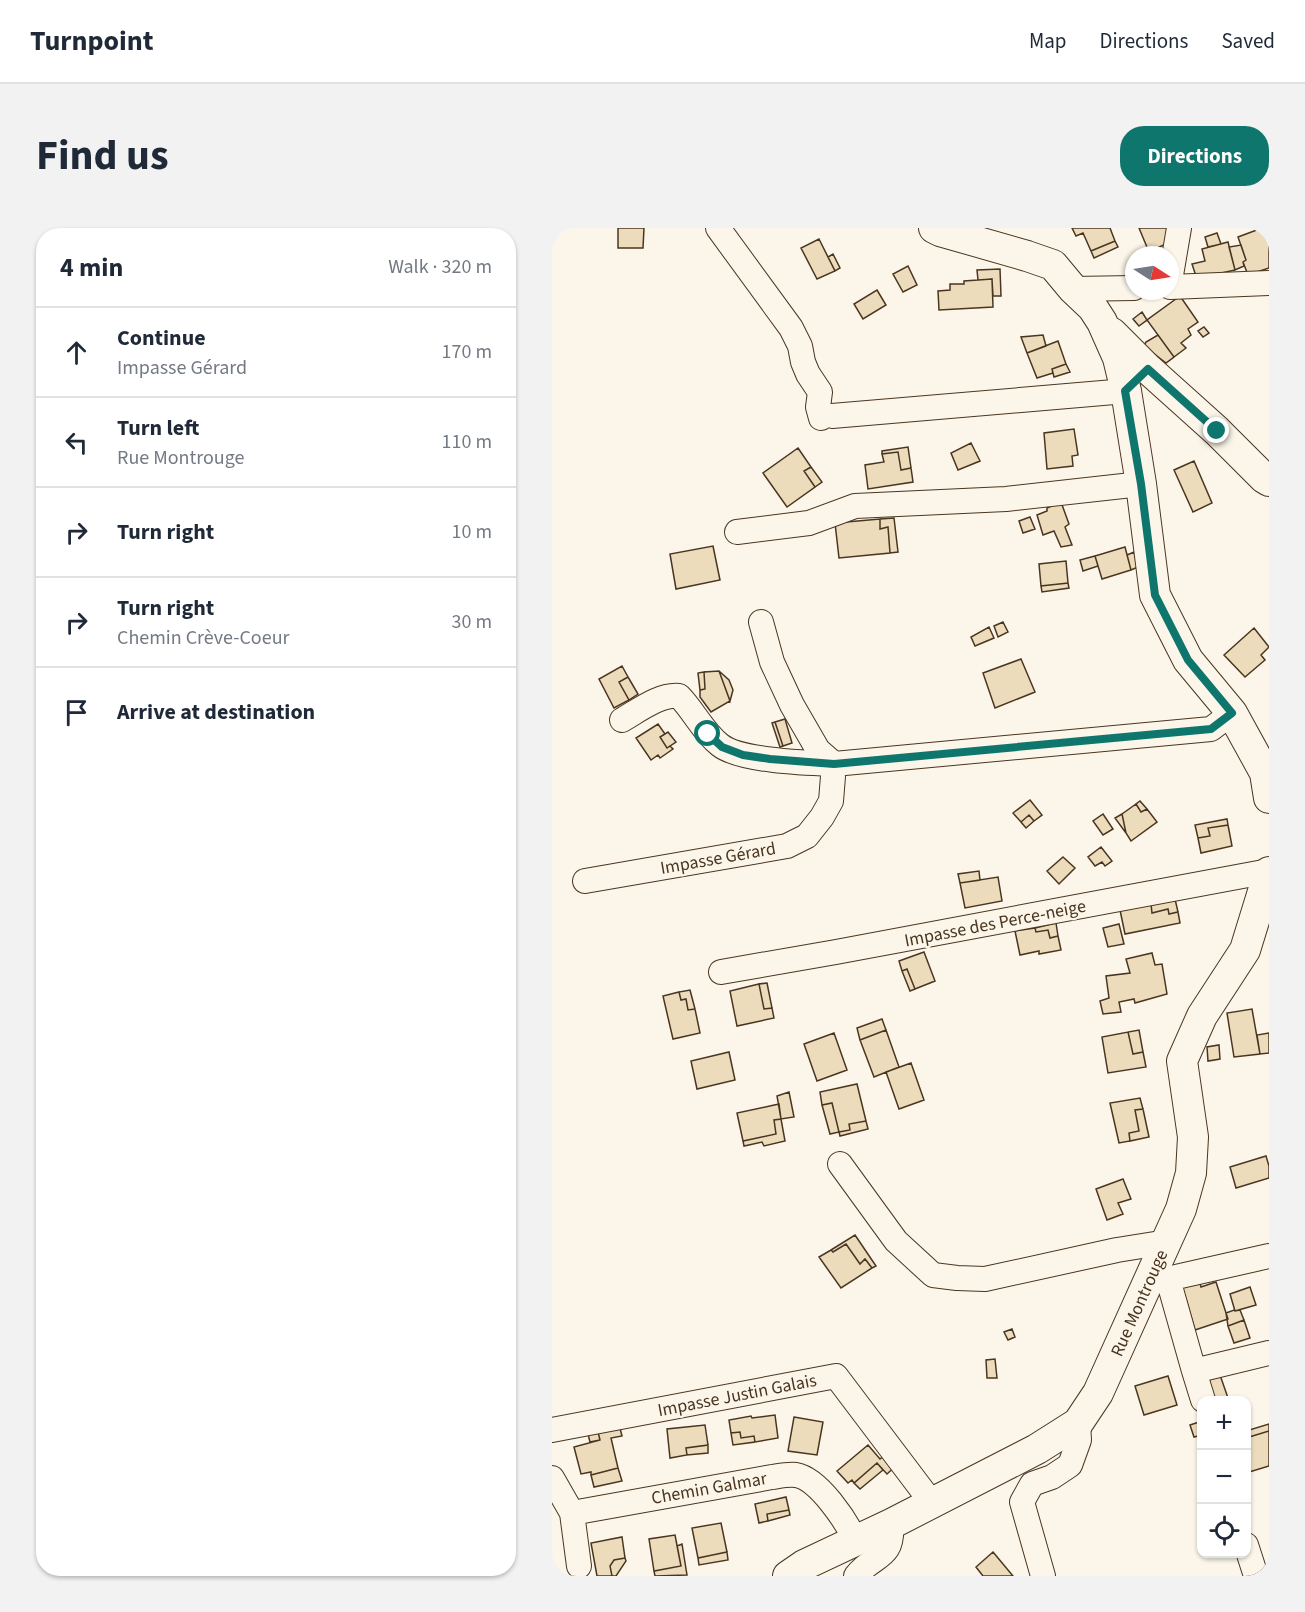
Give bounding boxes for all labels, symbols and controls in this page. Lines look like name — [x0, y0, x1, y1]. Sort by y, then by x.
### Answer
text: Turnpoint — [30, 21, 154, 61]
text: Map — [1029, 26, 1067, 56]
text: Directions — [1100, 26, 1188, 56]
text: Saved — [1221, 26, 1275, 56]
text: Find us — [36, 126, 169, 186]
button: Directions — [1120, 126, 1269, 186]
north arrow — [1125, 246, 1179, 300]
text: 4 min — [60, 249, 123, 286]
text: Walk · 320 m — [388, 253, 492, 281]
text: Continue — [117, 322, 206, 354]
icon: ahead — [60, 336, 93, 369]
text: 170 m — [442, 338, 492, 366]
text: Impasse Gérard — [117, 354, 247, 382]
text: Turn left — [117, 412, 199, 444]
route end — [1203, 417, 1229, 443]
icon: left — [60, 426, 93, 459]
text: 110 m — [442, 428, 492, 456]
text: Rue Montrouge — [117, 444, 244, 472]
icon: right — [60, 516, 93, 549]
text: Turn right — [117, 516, 214, 548]
text: 10 m — [452, 518, 492, 546]
text: Turn right — [117, 592, 214, 624]
icon: right — [60, 606, 93, 639]
text: 30 m — [452, 608, 492, 636]
text: Chemin Crève-Coeur — [117, 624, 289, 652]
icon: arrive — [60, 696, 93, 729]
text: Arrive at destination — [117, 696, 315, 728]
route start — [694, 720, 720, 746]
street label: Impasse Gérard — [658, 836, 778, 881]
street label: Impasse des Perce-neige — [902, 894, 1088, 953]
street label: Rue Montrouge — [1105, 1246, 1174, 1361]
street label: Impasse Justin Galais — [655, 1368, 819, 1423]
map controls — [1197, 1396, 1251, 1558]
button: + — [1197, 1396, 1251, 1450]
button: − — [1197, 1450, 1251, 1504]
street label: Chemin Galmar — [649, 1466, 770, 1511]
button: locate — [1197, 1504, 1251, 1558]

